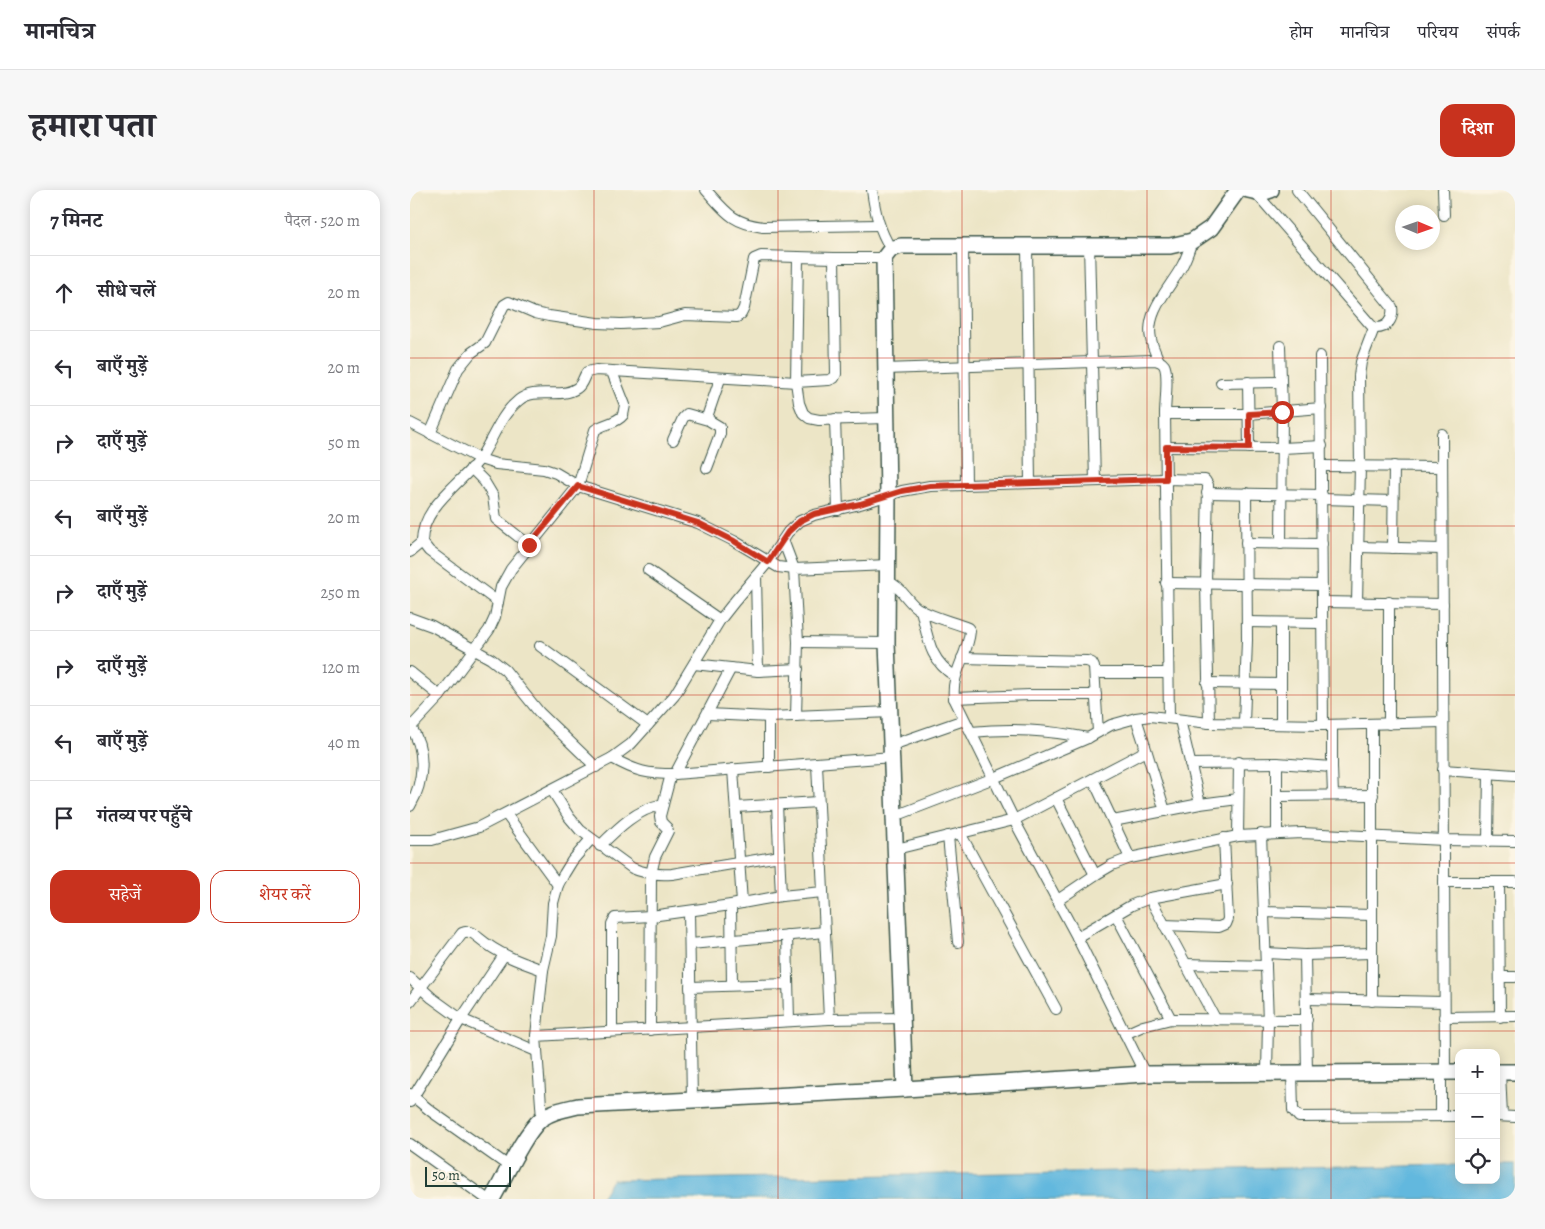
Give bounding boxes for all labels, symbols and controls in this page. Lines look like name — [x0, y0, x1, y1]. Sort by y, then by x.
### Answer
text: मानचित्र — [25, 15, 95, 47]
text: होम — [1290, 20, 1313, 44]
text: मानचित्र — [1341, 20, 1389, 44]
text: परिचय — [1417, 20, 1458, 44]
text: संपर्क — [1486, 20, 1520, 44]
text: हमारा पता — [30, 101, 155, 149]
button: दिशा — [1440, 104, 1515, 157]
north arrow — [1395, 205, 1440, 250]
text: 7 मिनट — [50, 206, 102, 234]
text: पैदल · 520 m — [285, 210, 360, 232]
text: सीधे चलें — [97, 278, 155, 304]
icon: ahead — [50, 279, 78, 307]
text: 20 m — [327, 282, 360, 304]
text: बाएँ मुड़ें — [97, 353, 147, 379]
icon: left — [50, 354, 78, 382]
text: 20 m — [327, 357, 360, 379]
route start — [1271, 401, 1294, 424]
text: दाएँ मुड़ें — [97, 428, 147, 454]
icon: right — [50, 429, 78, 457]
text: 50 m — [328, 432, 360, 454]
text: बाएँ मुड़ें — [97, 503, 147, 529]
icon: left — [50, 504, 78, 532]
text: 20 m — [327, 507, 360, 529]
route end — [518, 534, 541, 557]
text: दाएँ मुड़ें — [97, 578, 147, 604]
icon: right — [50, 579, 78, 607]
text: 250 m — [321, 582, 360, 604]
text: दाएँ मुड़ें — [97, 653, 147, 679]
icon: right — [50, 654, 78, 682]
text: 120 m — [322, 657, 360, 679]
text: बाएँ मुड़ें — [97, 728, 147, 754]
icon: left — [50, 729, 78, 757]
text: 40 m — [328, 732, 360, 754]
text: गंतव्य पर पहुँचे — [97, 803, 192, 829]
icon: arrive — [50, 804, 78, 832]
button: सहेजें — [50, 870, 200, 923]
button: शेयर करें — [210, 870, 360, 923]
map controls — [1455, 1049, 1500, 1184]
button: + — [1455, 1049, 1500, 1094]
button: − — [1455, 1094, 1500, 1139]
button: locate — [1455, 1139, 1500, 1184]
scale bar — [425, 1164, 511, 1187]
text: 50 m — [432, 1166, 460, 1185]

